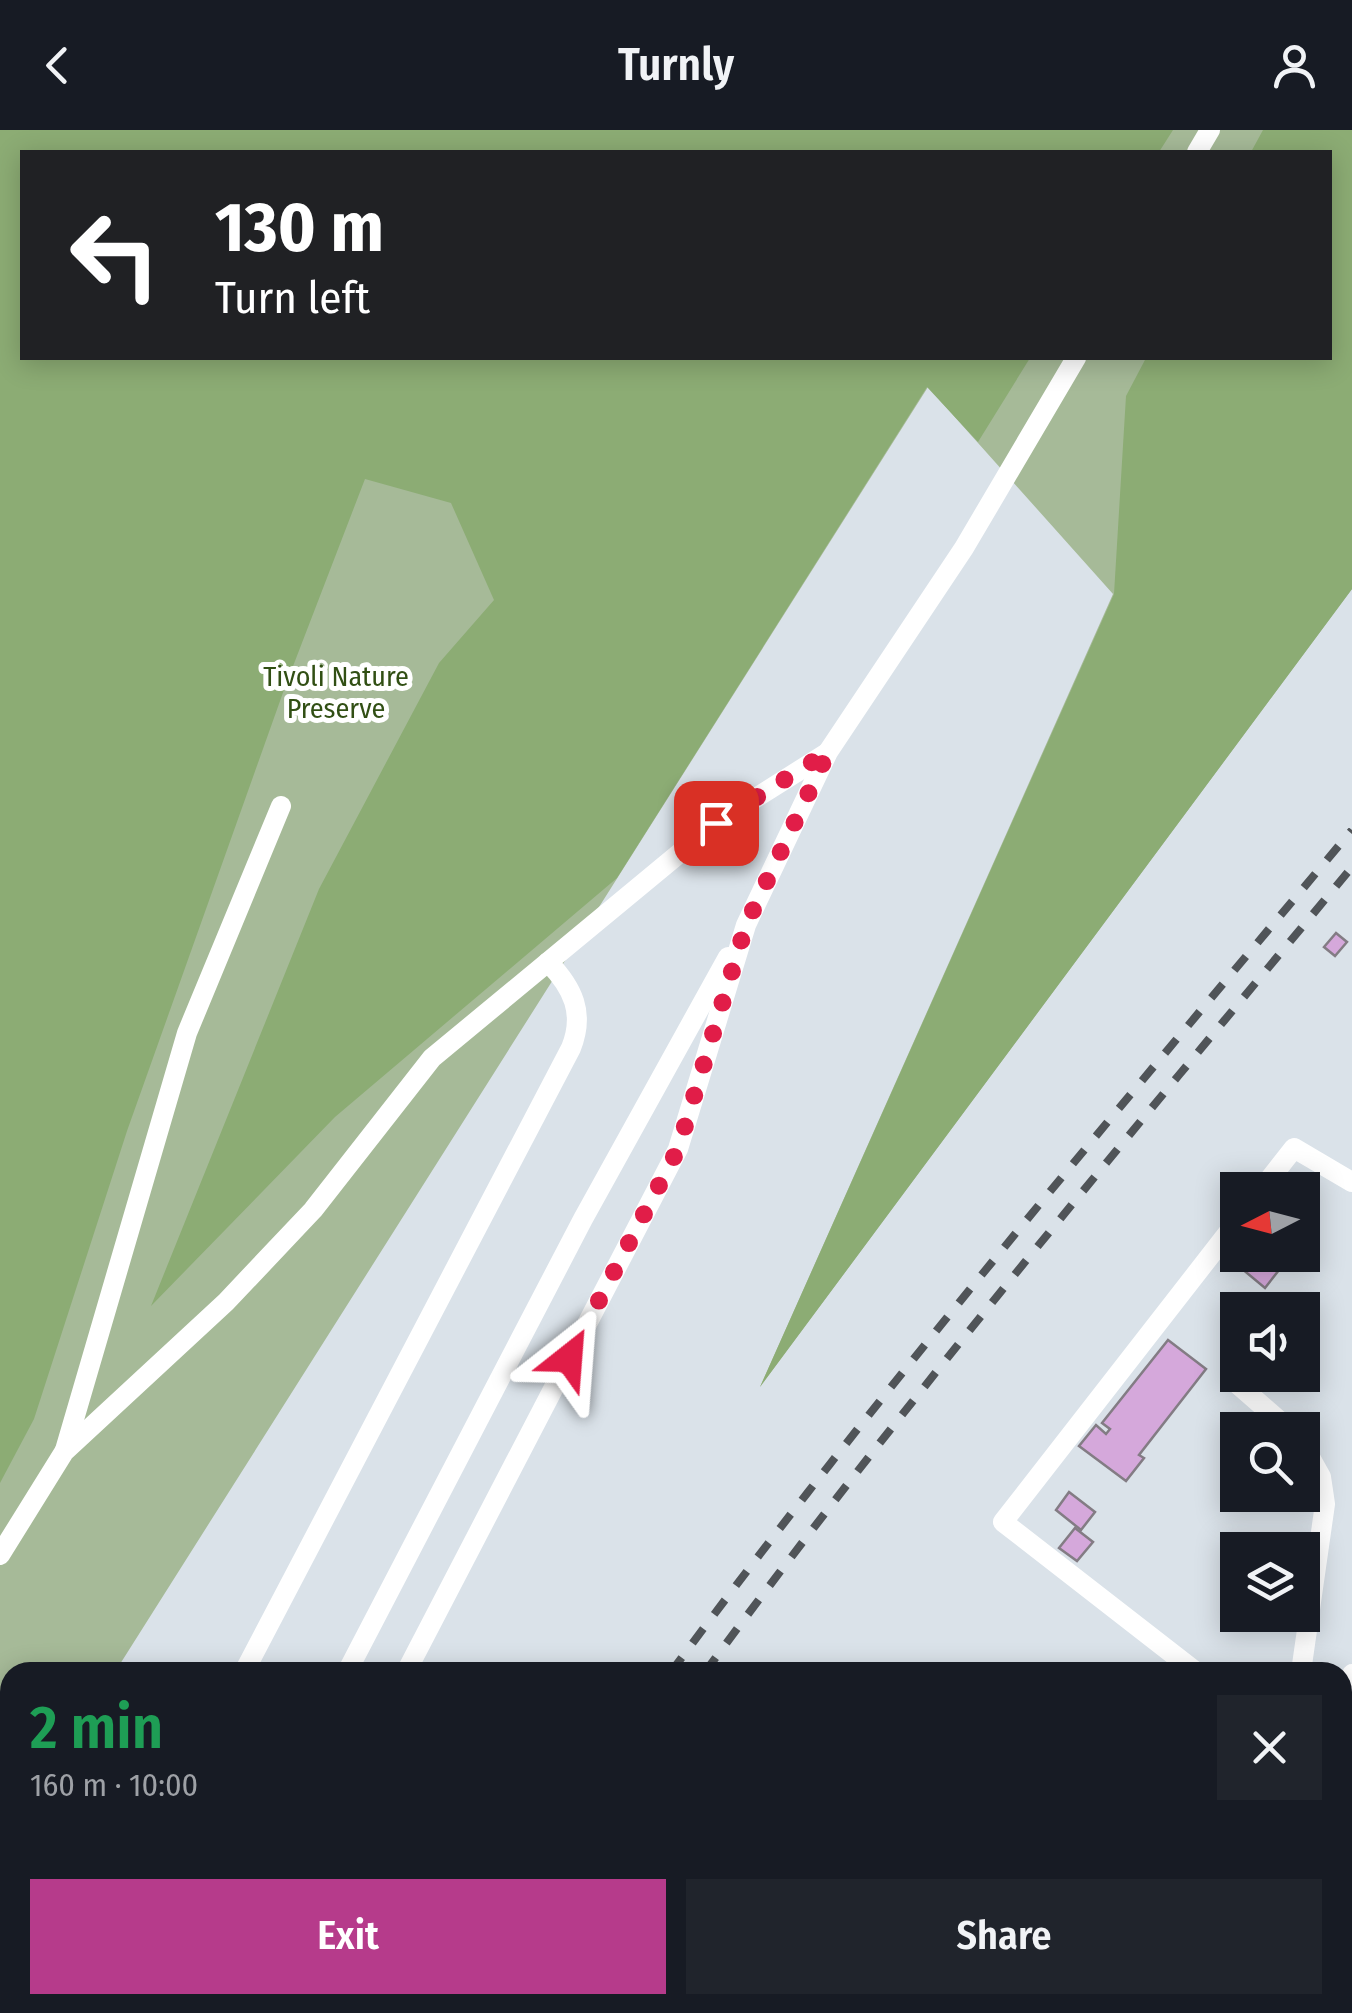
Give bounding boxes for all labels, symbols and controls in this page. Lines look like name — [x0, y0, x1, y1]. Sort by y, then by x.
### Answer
icon: back — [30, 38, 85, 93]
text: Turnly — [618, 38, 734, 92]
icon: person — [1267, 38, 1322, 93]
text: 130 m — [215, 186, 384, 270]
icon: left — [50, 190, 180, 320]
text: Turn left — [215, 271, 370, 325]
park label: Tivoli Nature Preserve — [263, 660, 409, 725]
pin — [674, 781, 759, 866]
icon: arrive — [689, 796, 744, 851]
north arrow — [1220, 1172, 1320, 1272]
map controls — [1220, 1172, 1320, 1632]
button: sound — [1220, 1292, 1320, 1392]
position arrow — [517, 1306, 621, 1410]
button: search — [1220, 1412, 1320, 1512]
button: layers — [1220, 1532, 1320, 1632]
text: 2 min — [30, 1692, 163, 1764]
button: close — [1217, 1695, 1322, 1800]
text: 160 m · 10:00 — [30, 1766, 198, 1804]
button: Exit — [30, 1879, 666, 1994]
button: Share — [686, 1879, 1322, 1994]

